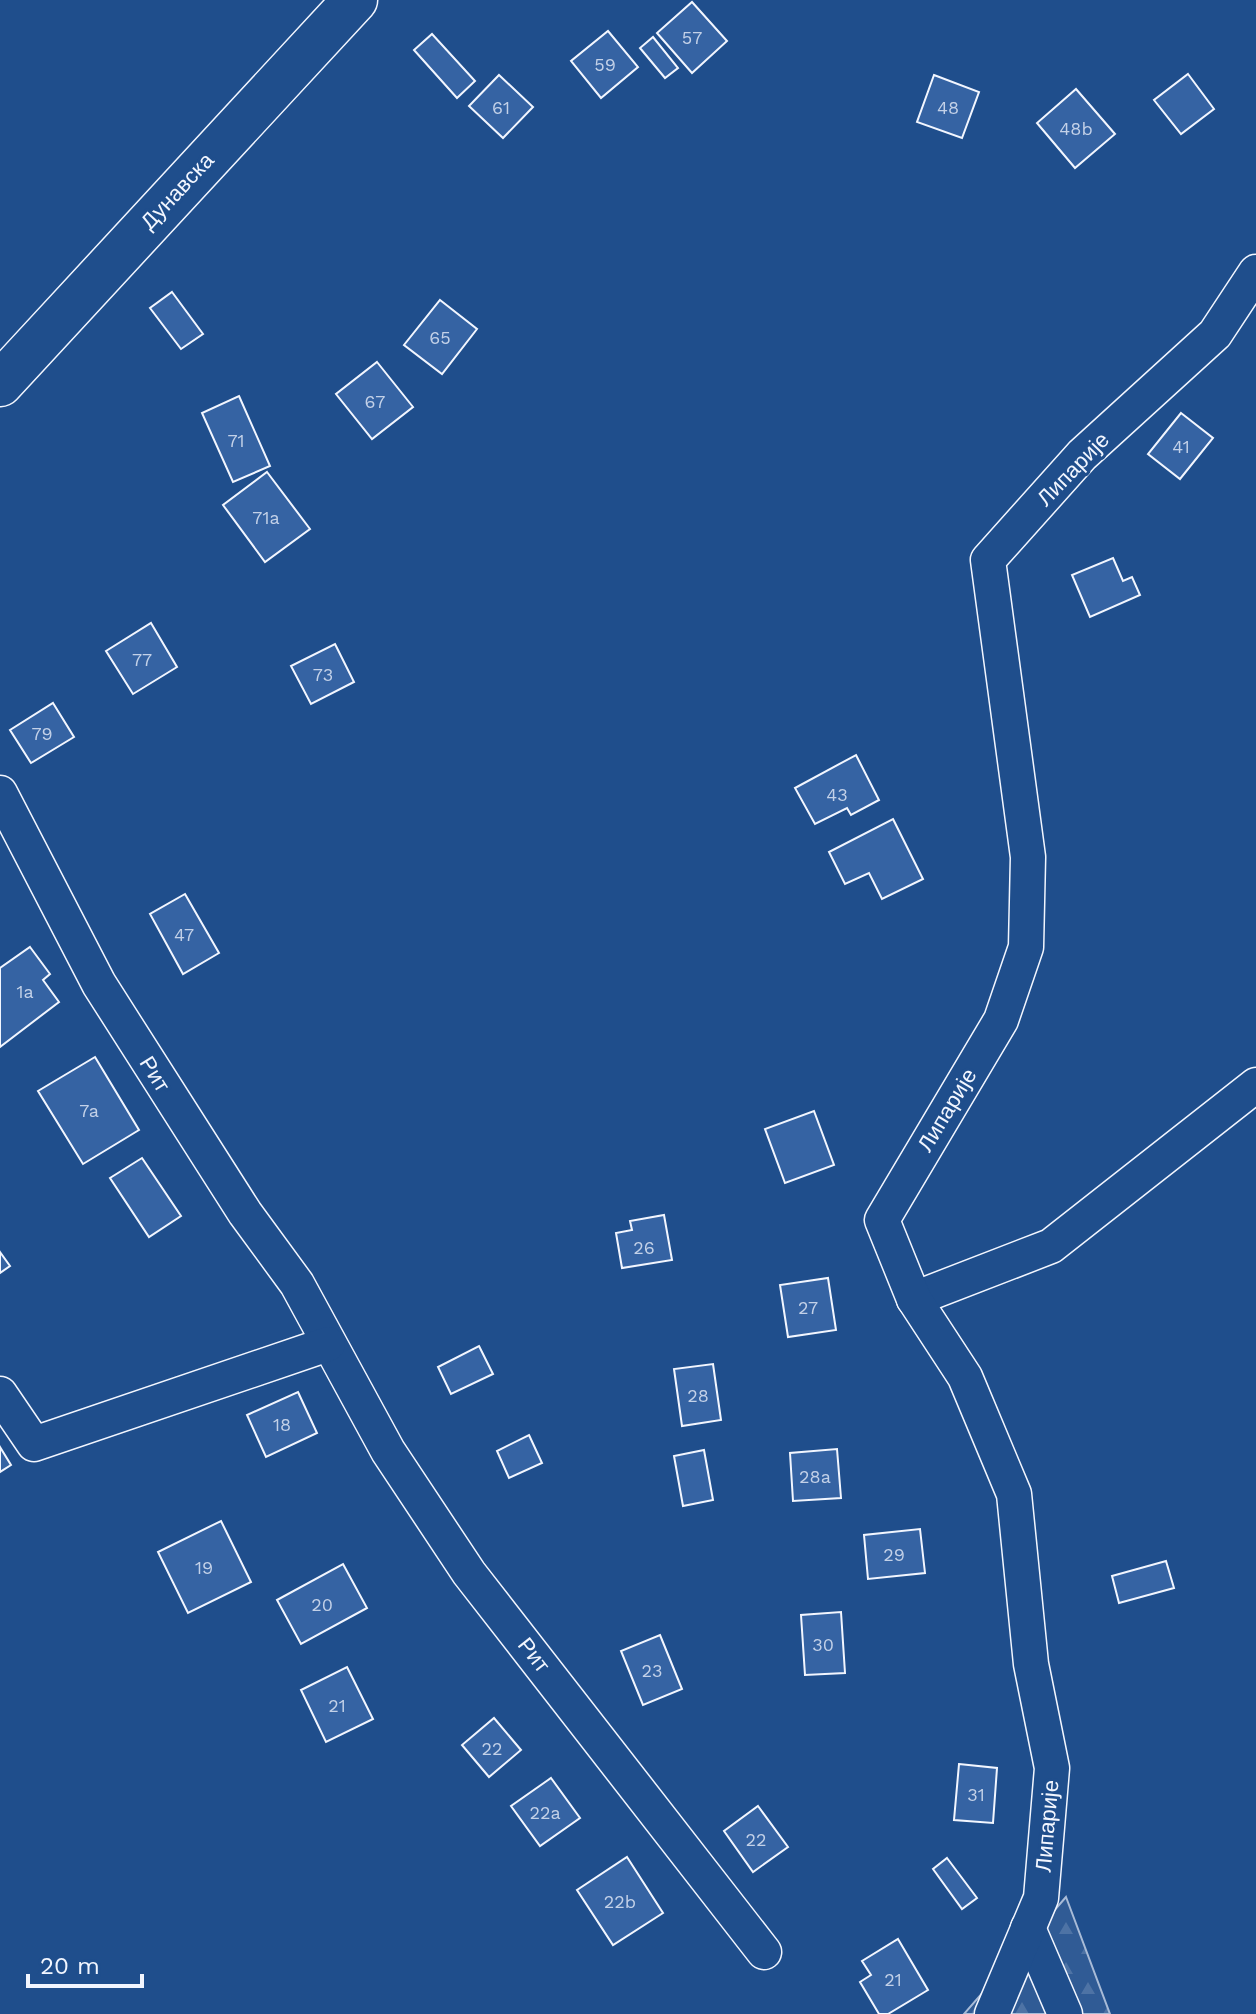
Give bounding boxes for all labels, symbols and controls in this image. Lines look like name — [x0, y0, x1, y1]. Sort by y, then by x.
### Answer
house number: 57 — [682, 27, 702, 48]
house number: 59 — [594, 54, 616, 75]
house number: 61 — [492, 97, 510, 118]
house number: 48 — [937, 97, 959, 118]
house number: 48b — [1059, 118, 1093, 139]
street label: Дунавска — [135, 147, 219, 234]
house number: 65 — [429, 327, 451, 348]
house number: 67 — [365, 391, 385, 412]
street label: Липарије — [1032, 427, 1114, 511]
house number: 71 — [227, 430, 245, 451]
house number: 41 — [1172, 436, 1190, 457]
house number: 71a — [252, 507, 280, 528]
house number: 77 — [132, 649, 152, 670]
house number: 73 — [313, 664, 333, 685]
house number: 79 — [31, 723, 53, 744]
house number: 43 — [826, 784, 848, 805]
house number: 47 — [174, 924, 194, 945]
house number: 1a — [16, 981, 34, 1002]
street label: Рит — [135, 1052, 175, 1096]
street label: Липарије — [912, 1064, 982, 1156]
house number: 7a — [79, 1100, 99, 1121]
house number: 26 — [633, 1237, 655, 1258]
house number: 27 — [798, 1297, 818, 1318]
house number: 28 — [687, 1385, 709, 1406]
house number: 18 — [273, 1414, 291, 1435]
house number: 28a — [799, 1466, 831, 1487]
house number: 29 — [883, 1544, 905, 1565]
house number: 19 — [195, 1557, 213, 1578]
house number: 20 — [311, 1594, 333, 1615]
street label: Рит — [513, 1633, 555, 1677]
house number: 30 — [812, 1634, 834, 1655]
house number: 23 — [642, 1660, 663, 1681]
house number: 21 — [328, 1695, 346, 1716]
house number: 22 — [482, 1738, 503, 1759]
street label: Липарије — [1031, 1779, 1063, 1873]
house number: 31 — [967, 1784, 985, 1805]
house number: 22a — [529, 1802, 561, 1823]
house number: 22 — [746, 1829, 767, 1850]
house number: 22b — [604, 1891, 636, 1912]
scale bar — [28, 1938, 142, 1988]
text: 20 m — [40, 1952, 100, 1980]
house number: 21 — [884, 1969, 902, 1990]

